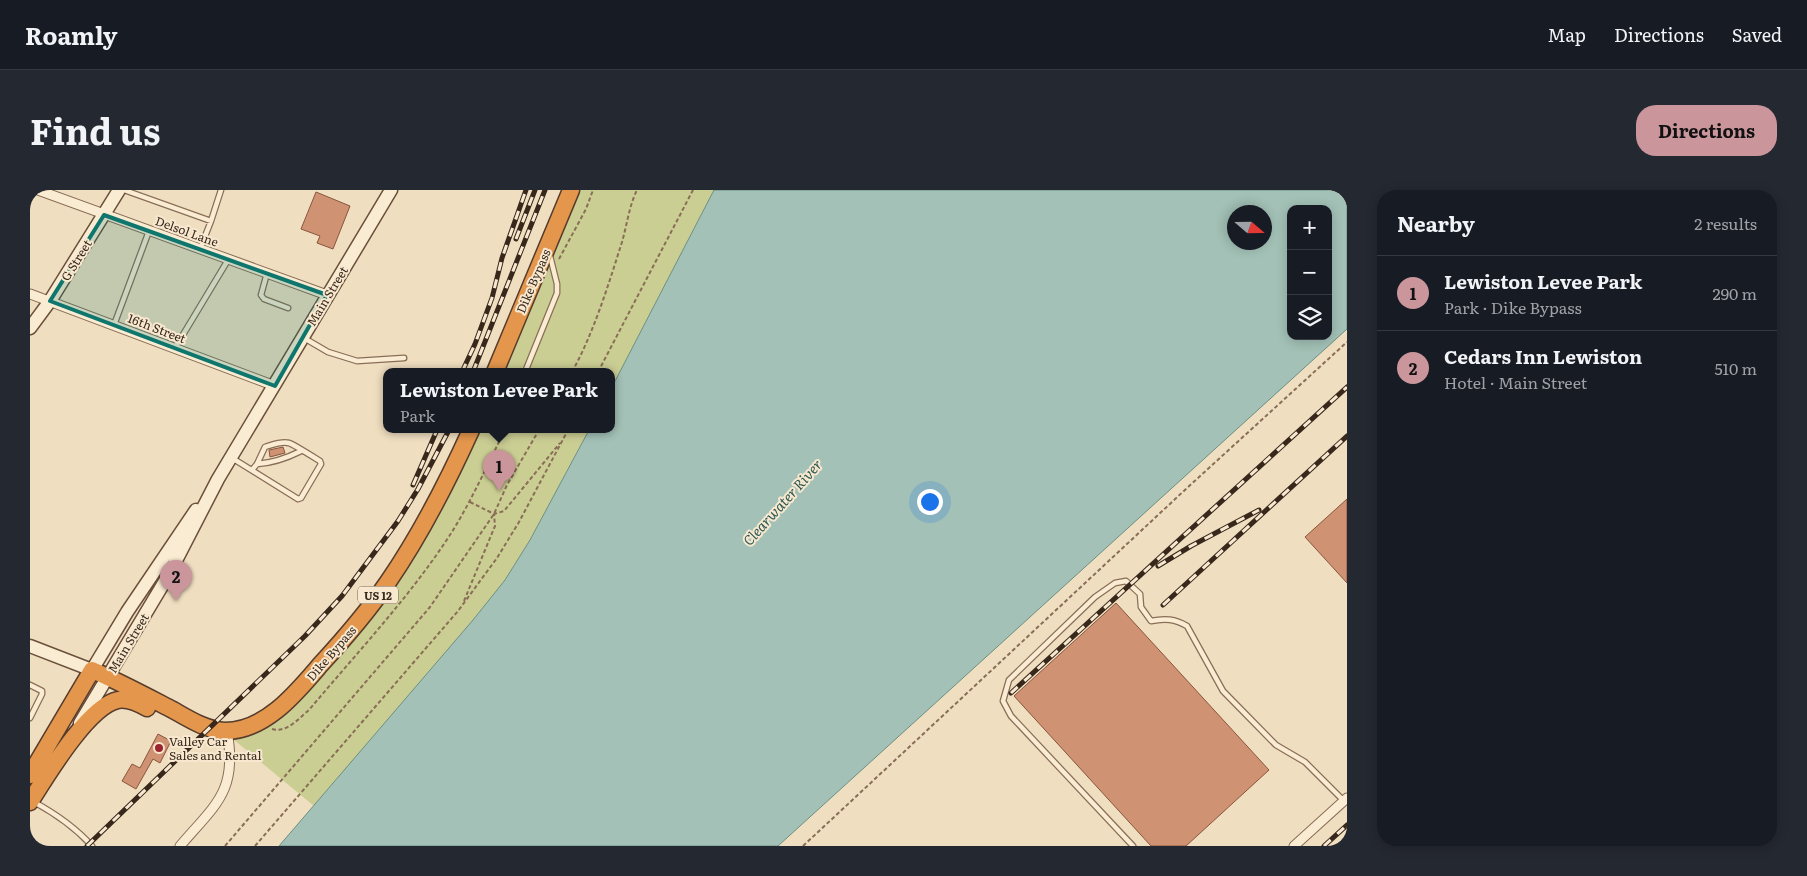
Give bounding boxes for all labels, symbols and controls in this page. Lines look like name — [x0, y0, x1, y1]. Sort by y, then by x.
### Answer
text: Roamly — [25, 17, 118, 52]
text: Map — [1548, 21, 1586, 48]
text: Directions — [1614, 21, 1704, 48]
text: Saved — [1732, 21, 1782, 48]
text: Find us — [30, 104, 160, 156]
button: Directions — [1636, 105, 1777, 156]
north arrow — [1227, 205, 1272, 250]
map controls — [1287, 205, 1332, 340]
button: + — [1287, 205, 1332, 250]
text: Nearby — [1397, 207, 1475, 238]
street label: Delsol Lane — [153, 211, 221, 251]
text: 2 results — [1694, 211, 1757, 235]
street label: G Street — [56, 236, 96, 284]
street label: Dike Bypass — [511, 246, 555, 316]
button: − — [1287, 250, 1332, 295]
street label: Main Street — [302, 263, 352, 329]
text: Lewiston Levee Park — [1444, 267, 1642, 295]
text: 1 — [1410, 281, 1416, 305]
text: 290 m — [1713, 281, 1757, 305]
button: layers — [1287, 295, 1332, 340]
text: Park · Dike Bypass — [1444, 295, 1582, 319]
street label: 16th Street — [125, 309, 189, 347]
text: Cedars Inn Lewiston — [1444, 342, 1642, 370]
text: 2 — [1409, 356, 1417, 380]
text: 510 m — [1714, 356, 1757, 380]
popup — [383, 368, 615, 433]
text: Hotel · Main Street — [1444, 370, 1587, 394]
text: Lewiston Levee Park — [400, 375, 598, 403]
text: Park — [400, 403, 435, 427]
pin: 1 — [483, 450, 515, 491]
water label: Clearwater River — [738, 454, 826, 549]
your location — [917, 489, 943, 515]
pin: 2 — [160, 560, 192, 601]
road number: US 12 — [358, 586, 398, 604]
street label: Main Street — [103, 610, 153, 676]
street label: Dike Bypass — [302, 621, 361, 685]
place label: Valley Car Sales and Rental — [169, 732, 262, 764]
marker: Valley Car Sales and Rental — [153, 742, 165, 754]

